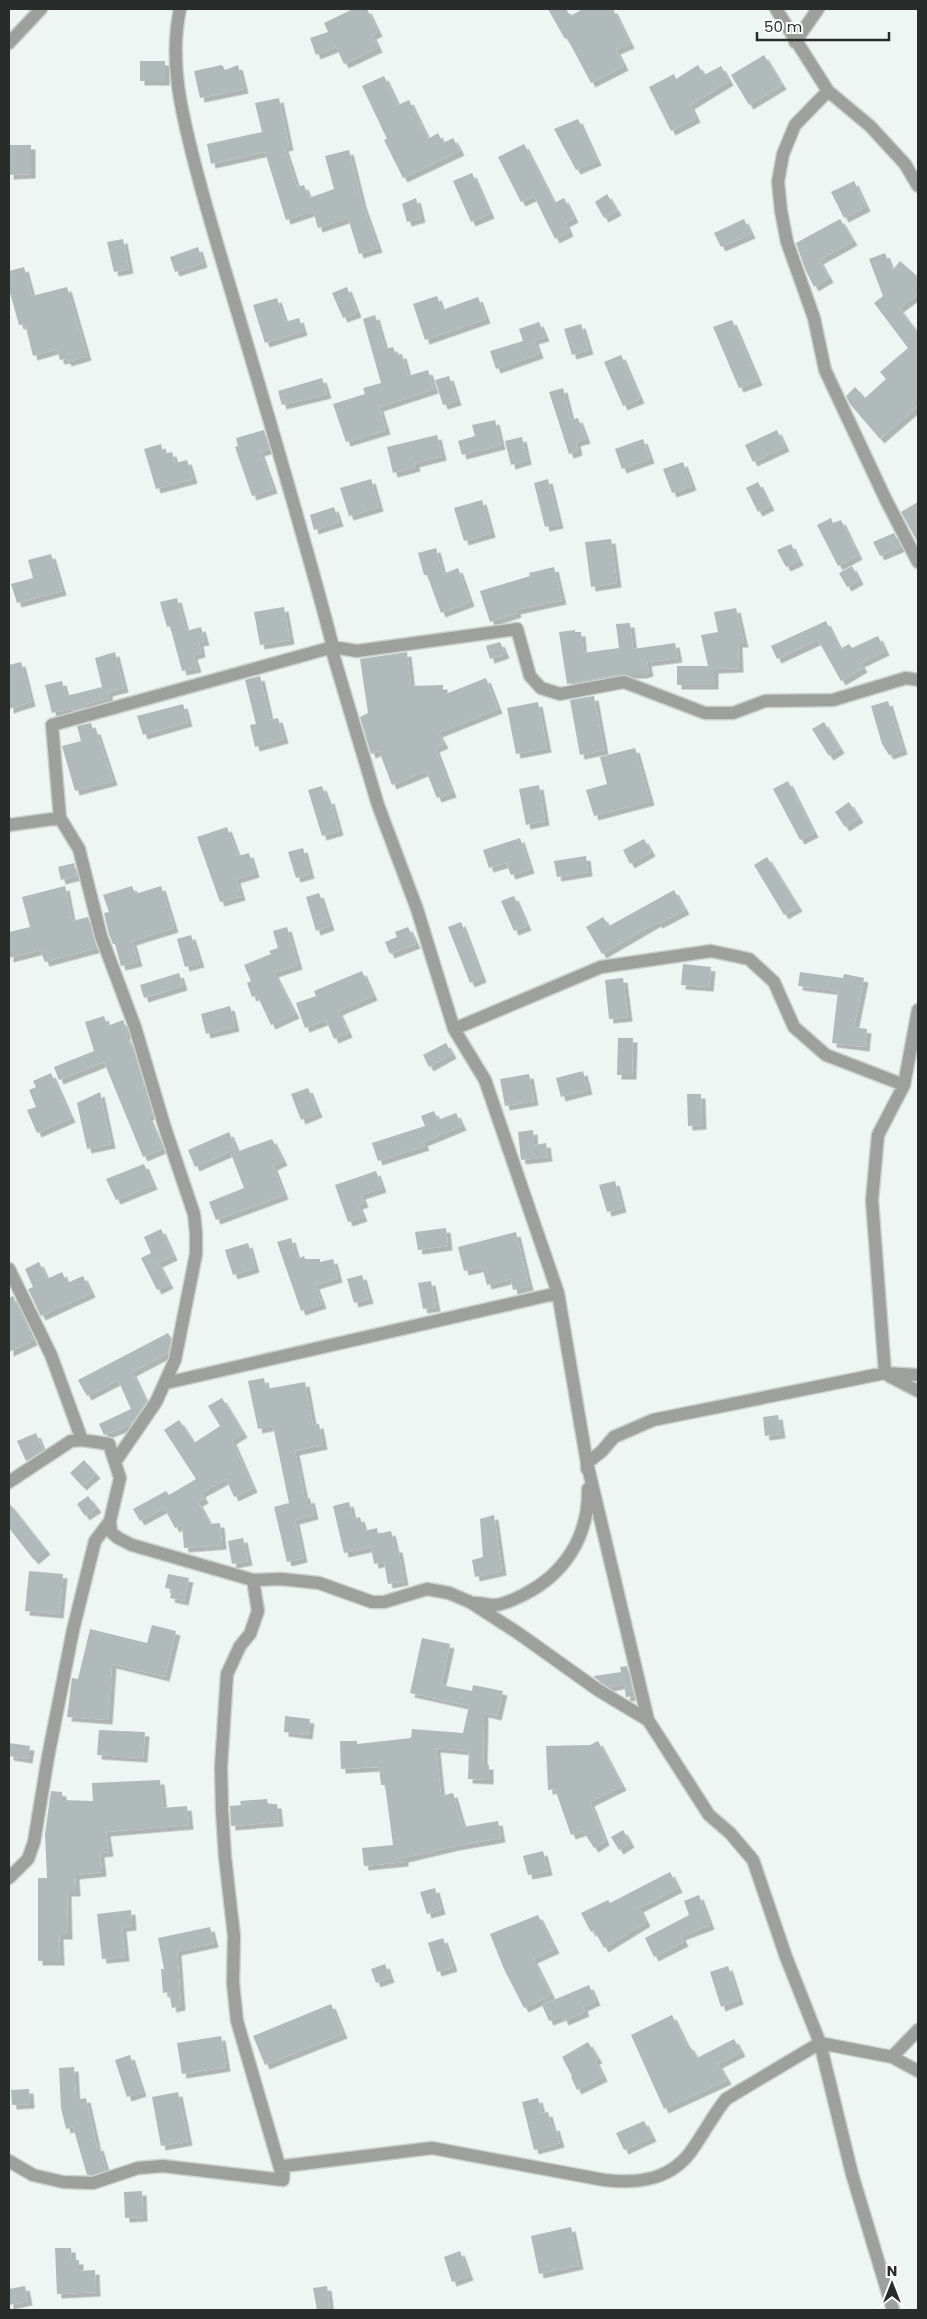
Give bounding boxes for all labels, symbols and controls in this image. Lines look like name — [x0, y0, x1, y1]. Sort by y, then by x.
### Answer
scale bar — [757, 10, 890, 42]
text: 50 m — [764, 16, 802, 37]
north arrow — [867, 2259, 917, 2309]
text: N — [887, 2261, 897, 2281]

